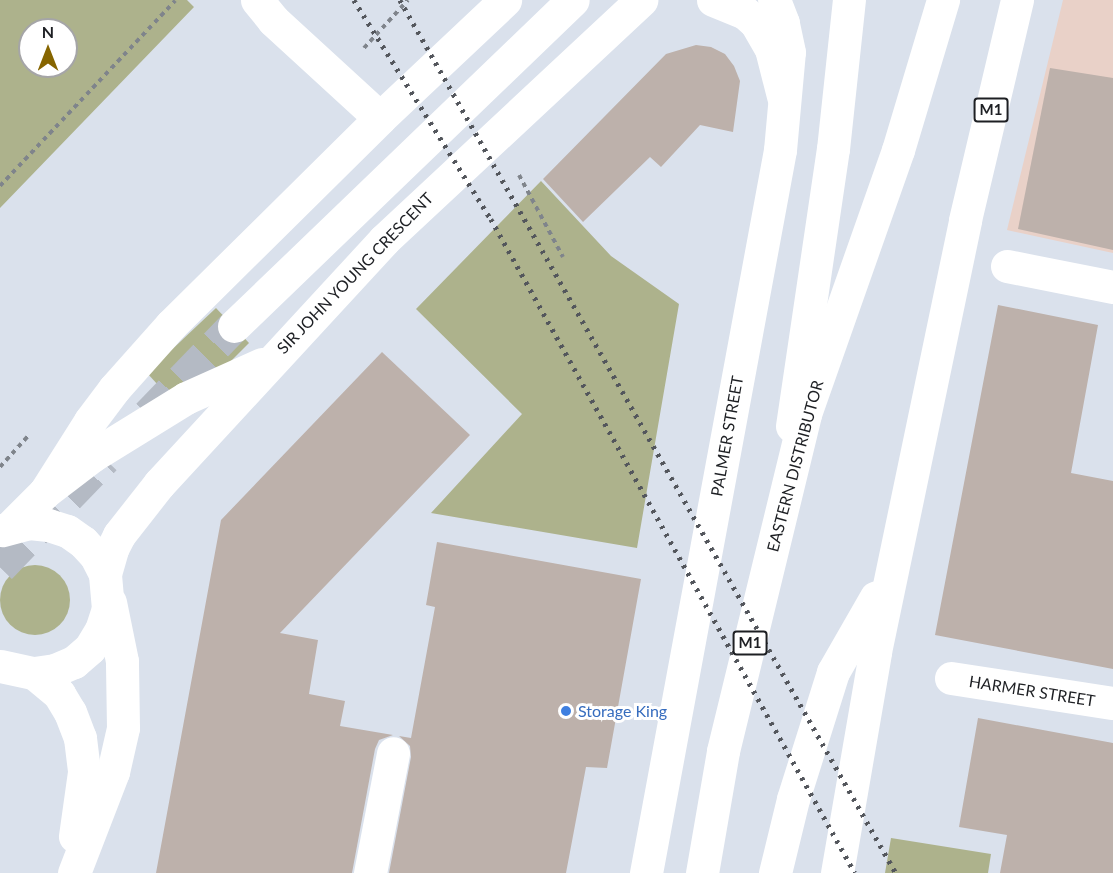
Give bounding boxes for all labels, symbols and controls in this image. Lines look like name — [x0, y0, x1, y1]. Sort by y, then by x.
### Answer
north arrow — [18, 18, 78, 78]
text: N — [42, 22, 54, 41]
road number: M1 — [973, 98, 1009, 122]
street label: SIR JOHN YOUNG CRESCENT — [273, 188, 437, 358]
street label: PALMER STREET — [707, 374, 747, 498]
street label: EASTERN DISTRIBUTOR — [763, 378, 827, 554]
road number: M1 — [732, 631, 768, 655]
street label: HARMER STREET — [968, 672, 1096, 710]
place label: Storage King — [578, 701, 667, 721]
marker: Storage King — [559, 704, 573, 718]

